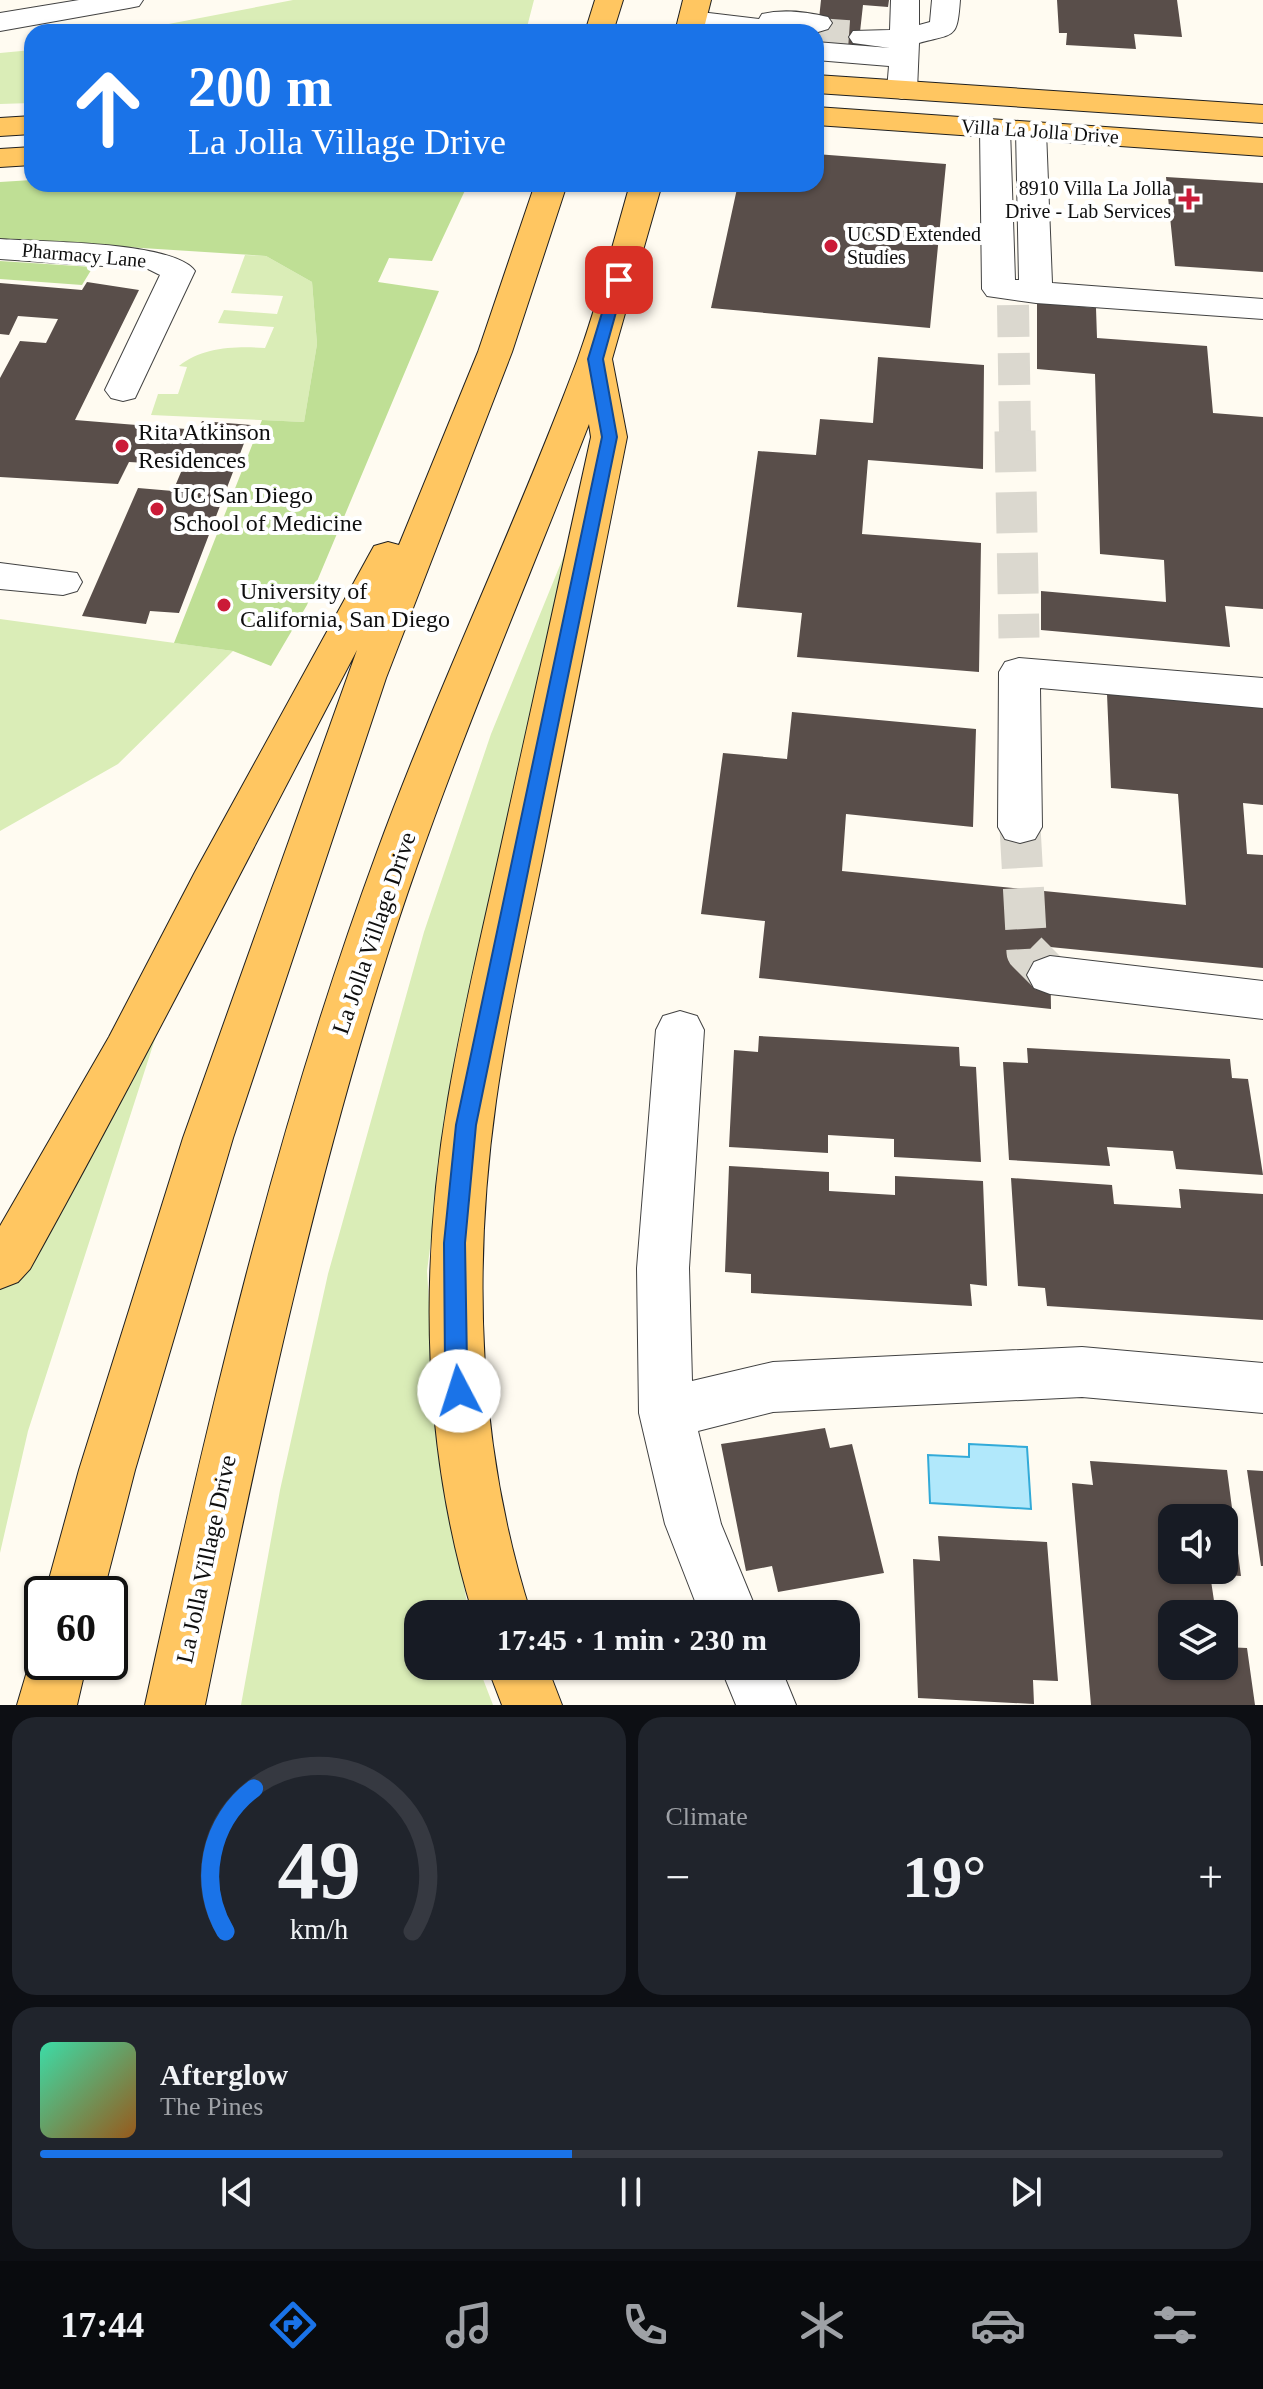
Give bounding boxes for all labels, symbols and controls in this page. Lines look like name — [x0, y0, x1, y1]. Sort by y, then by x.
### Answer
icon: ahead — [56, 56, 160, 160]
text: 200 m — [188, 56, 333, 118]
street label: Villa La Jolla Drive — [960, 115, 1120, 147]
text: La Jolla Village Drive — [188, 122, 506, 162]
place label: 8910 Villa La Jolla Drive - Lab Services — [1005, 177, 1171, 222]
marker: 8910 Villa La Jolla Drive - Lab Services — [1178, 188, 1200, 210]
place label: UCSD Extended Studies — [847, 223, 981, 268]
marker: UCSD Extended Studies — [822, 237, 840, 255]
street label: Pharmacy Lane — [21, 239, 147, 272]
pin — [585, 246, 653, 314]
icon: arrive — [597, 258, 641, 302]
place label: Rita Atkinson Residences — [138, 419, 271, 473]
marker: Rita Atkinson Residences — [113, 437, 131, 455]
place label: UC San Diego School of Medicine — [173, 482, 362, 536]
marker: UC San Diego School of Medicine — [148, 500, 166, 518]
place label: University of California, San Diego — [240, 578, 450, 632]
marker: University of California, San Diego — [215, 596, 233, 614]
street label: La Jolla Village Drive — [327, 829, 421, 1037]
position arrow — [417, 1349, 501, 1433]
street label: La Jolla Village Drive — [171, 1453, 241, 1665]
map controls — [1158, 1504, 1238, 1680]
button: sound — [1158, 1504, 1238, 1584]
speed limit sign: 60 — [24, 1576, 128, 1680]
button: layers — [1158, 1600, 1238, 1680]
text: 17:45 · 1 min · 230 m — [497, 1623, 767, 1656]
text: Climate — [666, 1802, 748, 1831]
text: 49 — [277, 1824, 360, 1916]
text: 19° — [902, 1844, 986, 1910]
text: − — [666, 1853, 690, 1902]
text: + — [1198, 1853, 1223, 1902]
text: km/h — [289, 1914, 348, 1945]
text: Afterglow — [160, 2058, 288, 2091]
text: The Pines — [160, 2092, 263, 2121]
icon: previous — [215, 2170, 259, 2214]
icon: pause — [609, 2170, 653, 2214]
icon: next — [1004, 2170, 1048, 2214]
icon: directions — [265, 2297, 321, 2353]
icon: music — [441, 2297, 497, 2353]
icon: phone — [617, 2297, 673, 2353]
icon: climate — [794, 2297, 850, 2353]
icon: car — [970, 2297, 1026, 2353]
icon: filters — [1147, 2297, 1203, 2353]
text: 17:44 — [60, 2305, 144, 2345]

